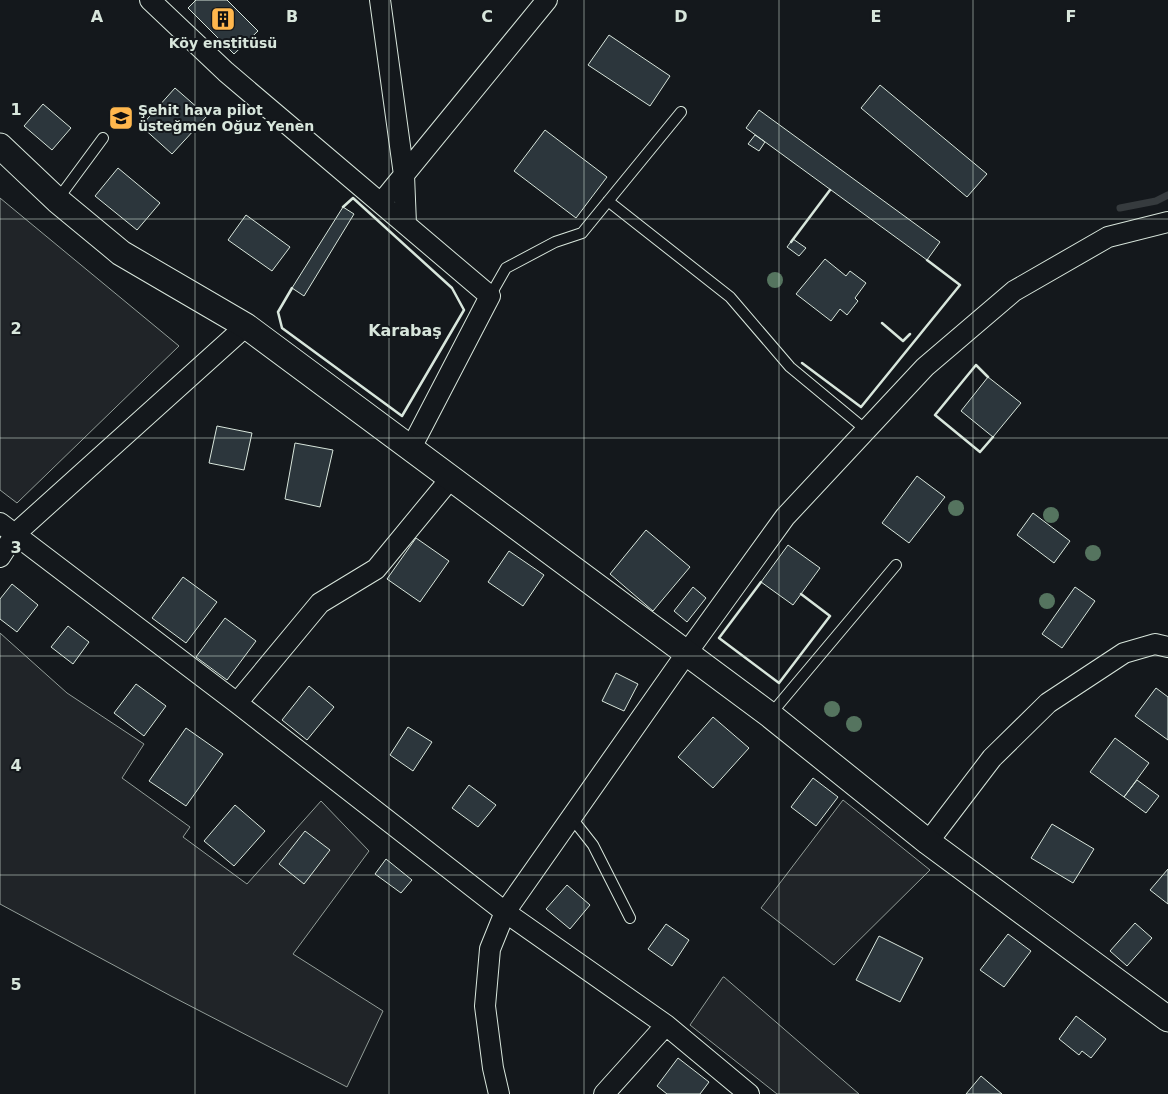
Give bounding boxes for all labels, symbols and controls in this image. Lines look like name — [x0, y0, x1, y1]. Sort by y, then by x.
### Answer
building icon: Köy enstitüsü — [210, 6, 236, 32]
text: A — [91, 7, 104, 26]
text: B — [286, 7, 298, 26]
text: C — [481, 7, 493, 26]
text: D — [674, 7, 688, 26]
text: E — [871, 7, 881, 26]
text: F — [1066, 7, 1076, 26]
place label: Köy enstitüsü — [169, 35, 277, 51]
text: 1 — [10, 100, 22, 119]
place label: Şehit hava pilot üsteğmen Oğuz Yenen — [138, 102, 314, 134]
school or university icon: Şehit hava pilot üsteğmen Oğuz Yenen — [108, 105, 134, 131]
text: 2 — [10, 319, 22, 338]
district label: Karabaş — [368, 321, 442, 340]
text: 3 — [10, 538, 22, 557]
text: 4 — [10, 756, 22, 775]
text: 5 — [10, 975, 22, 994]

